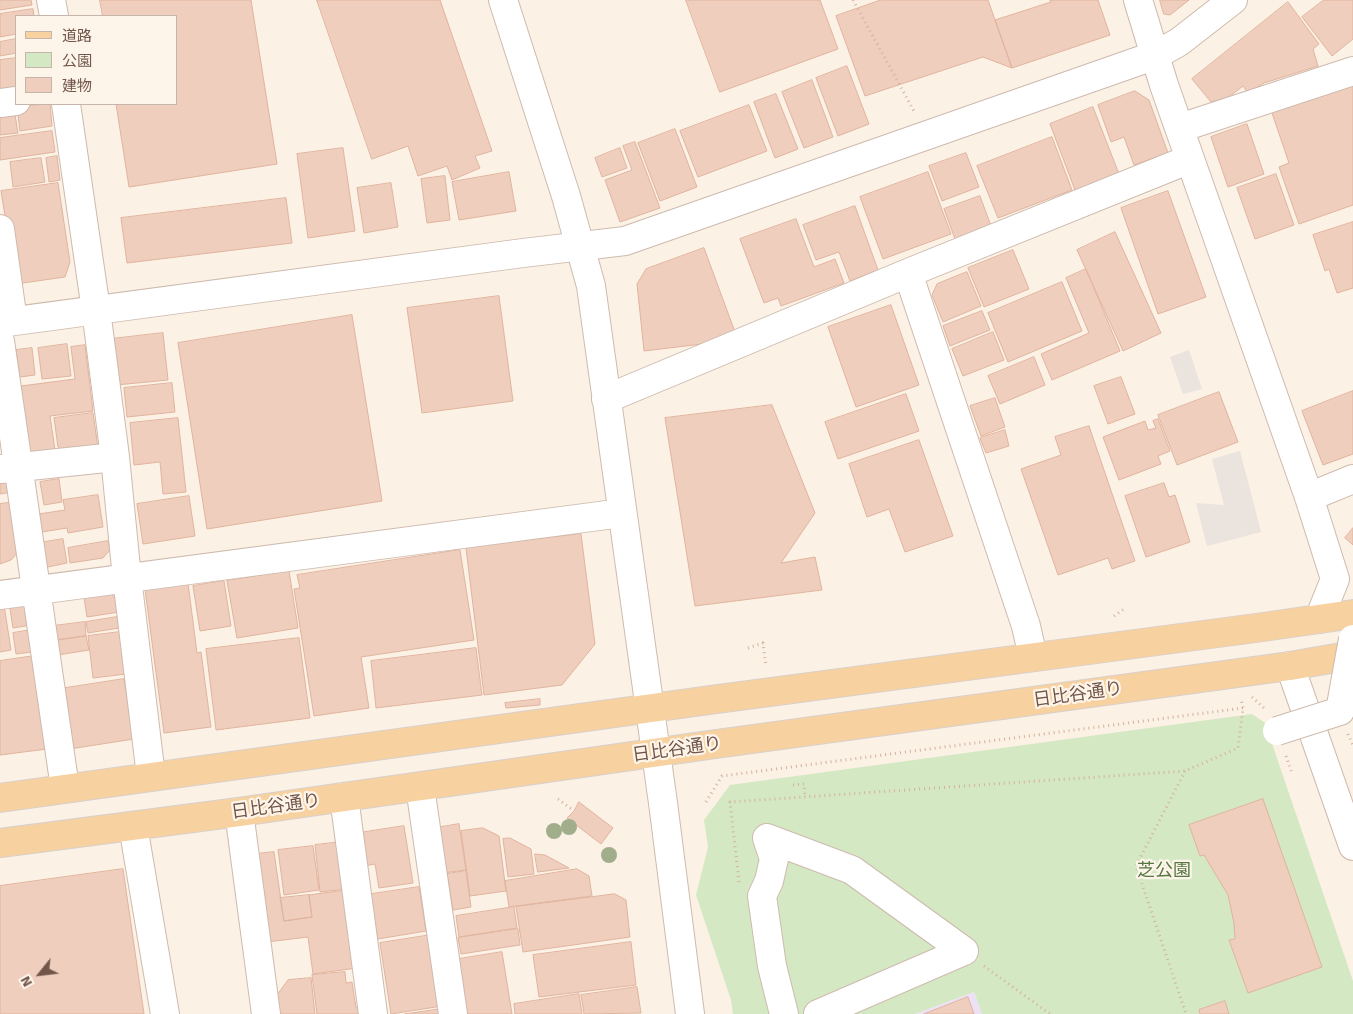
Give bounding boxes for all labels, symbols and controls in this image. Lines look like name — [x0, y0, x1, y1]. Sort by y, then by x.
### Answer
legend — [15, 15, 178, 105]
text: 道路 — [62, 27, 92, 45]
text: 公園 — [62, 52, 92, 70]
text: 建物 — [62, 77, 92, 95]
street label: 日比谷通り — [1032, 678, 1124, 712]
street label: 日比谷通り — [631, 733, 723, 767]
street label: 日比谷通り — [230, 790, 322, 824]
park label: 芝公園 — [1137, 860, 1191, 882]
north arrow — [15, 949, 65, 999]
text: N — [17, 973, 36, 990]

